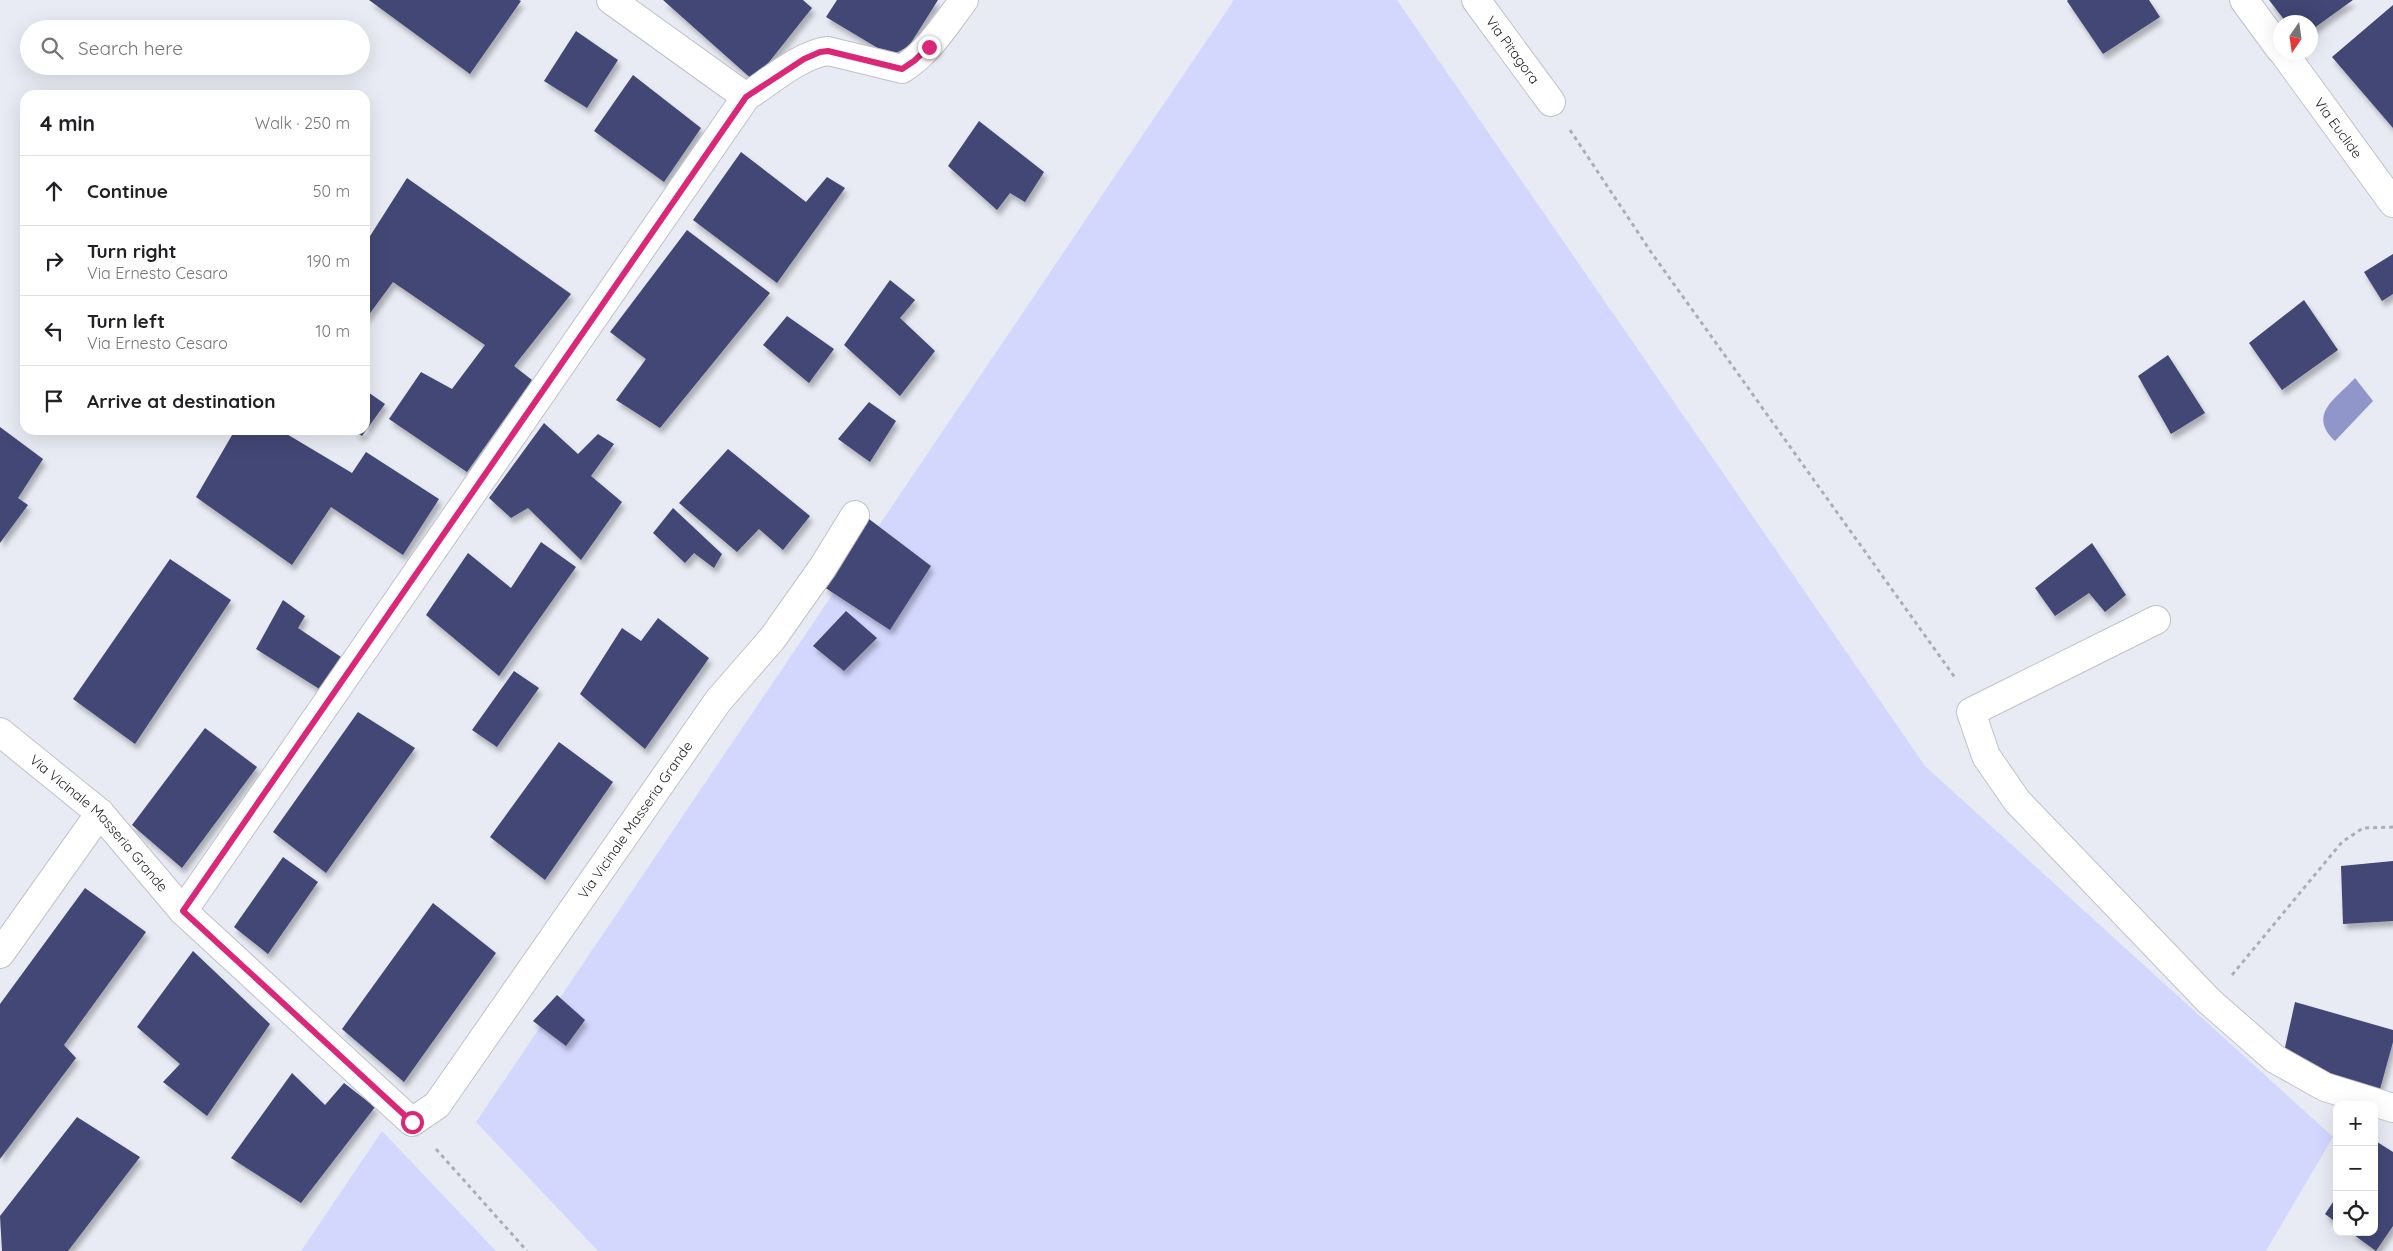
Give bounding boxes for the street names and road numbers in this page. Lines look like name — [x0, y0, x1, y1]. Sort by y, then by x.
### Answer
street label: Via Pitagora — [1482, 12, 1544, 87]
street label: Via Euclide — [2310, 94, 2366, 162]
street label: Via Vicinale Masseria Grande — [574, 737, 697, 902]
street label: Via Vicinale Masseria Grande — [26, 751, 172, 896]

